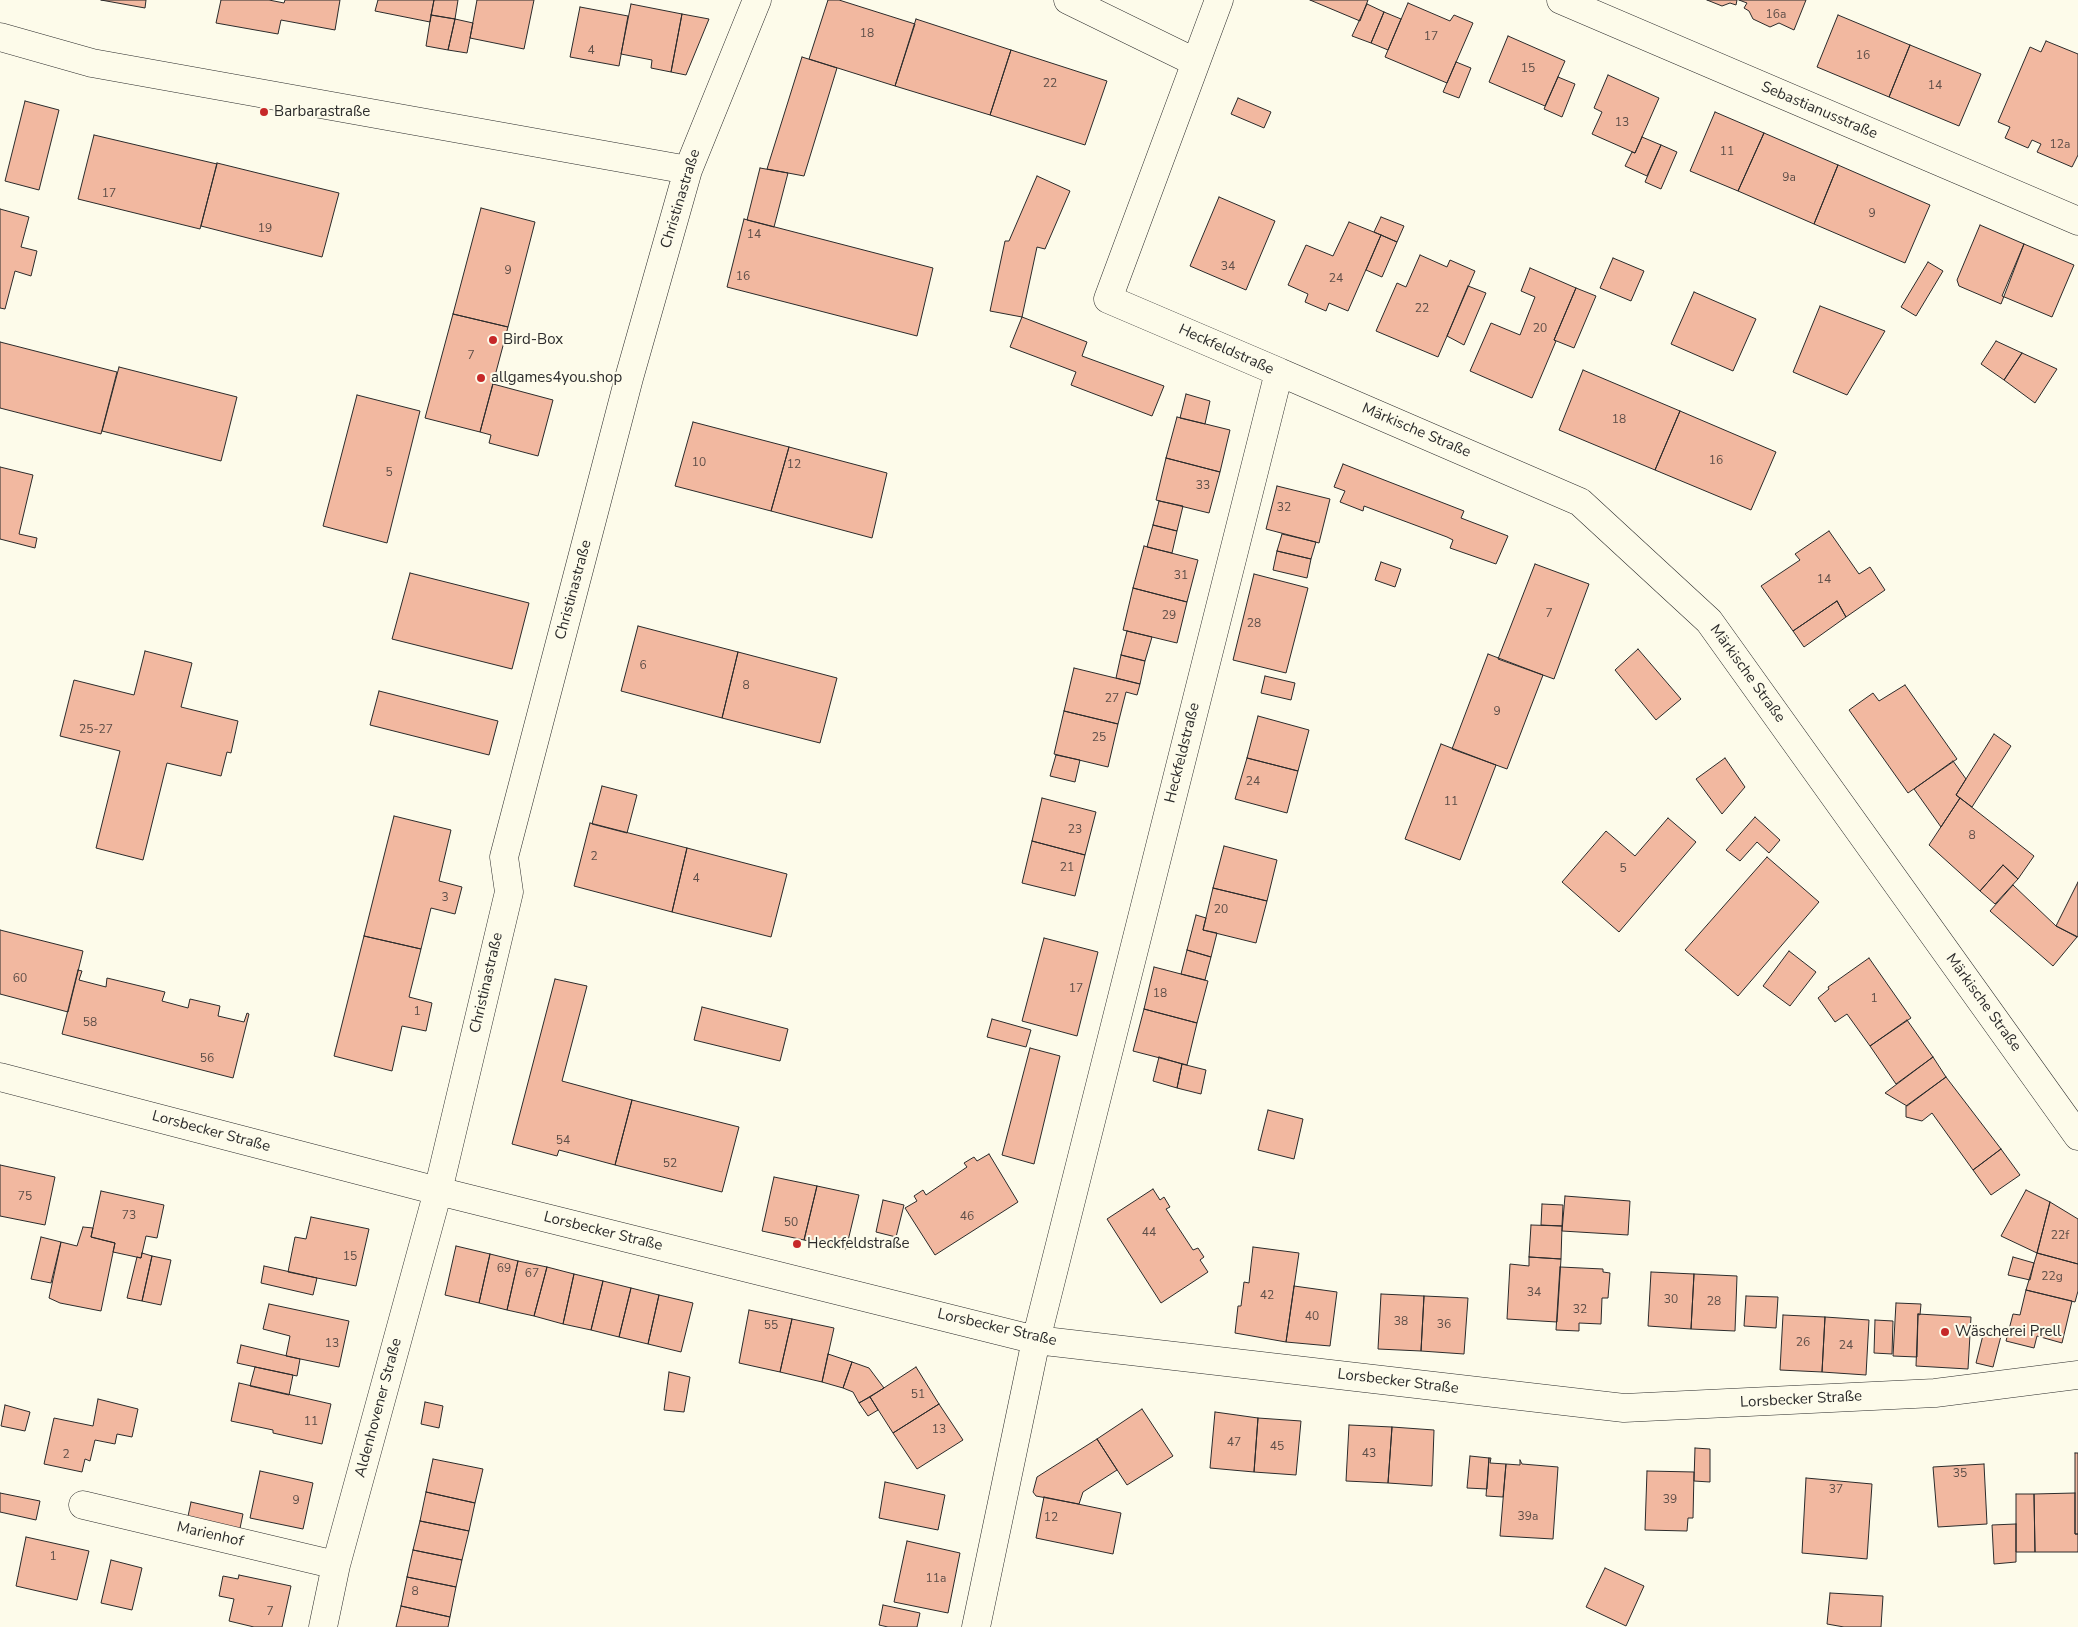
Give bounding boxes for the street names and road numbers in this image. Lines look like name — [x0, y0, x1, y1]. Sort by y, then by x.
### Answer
street label: Sebastianusstraße — [1758, 78, 1880, 144]
street label: Christinastraße — [657, 147, 705, 251]
street label: Heckfeldstraße — [1175, 321, 1277, 379]
street label: Märkische Straße — [1359, 400, 1473, 462]
street label: Christinastraße — [552, 538, 596, 642]
street label: Märkische Straße — [1705, 622, 1789, 726]
street label: Heckfeldstraße — [1162, 701, 1204, 805]
street label: Christinastraße — [467, 931, 507, 1035]
street label: Märkische Straße — [1941, 951, 2025, 1055]
street label: Lorsbecker Straße — [150, 1108, 272, 1156]
street label: Lorsbecker Straße — [542, 1209, 664, 1255]
street label: Lorsbecker Straße — [936, 1306, 1058, 1350]
street label: Aldenhovener Straße — [352, 1336, 406, 1480]
street label: Lorsbecker Straße — [1336, 1366, 1460, 1398]
street label: Lorsbecker Straße — [1740, 1388, 1862, 1412]
street label: Marienhof — [175, 1519, 245, 1551]

